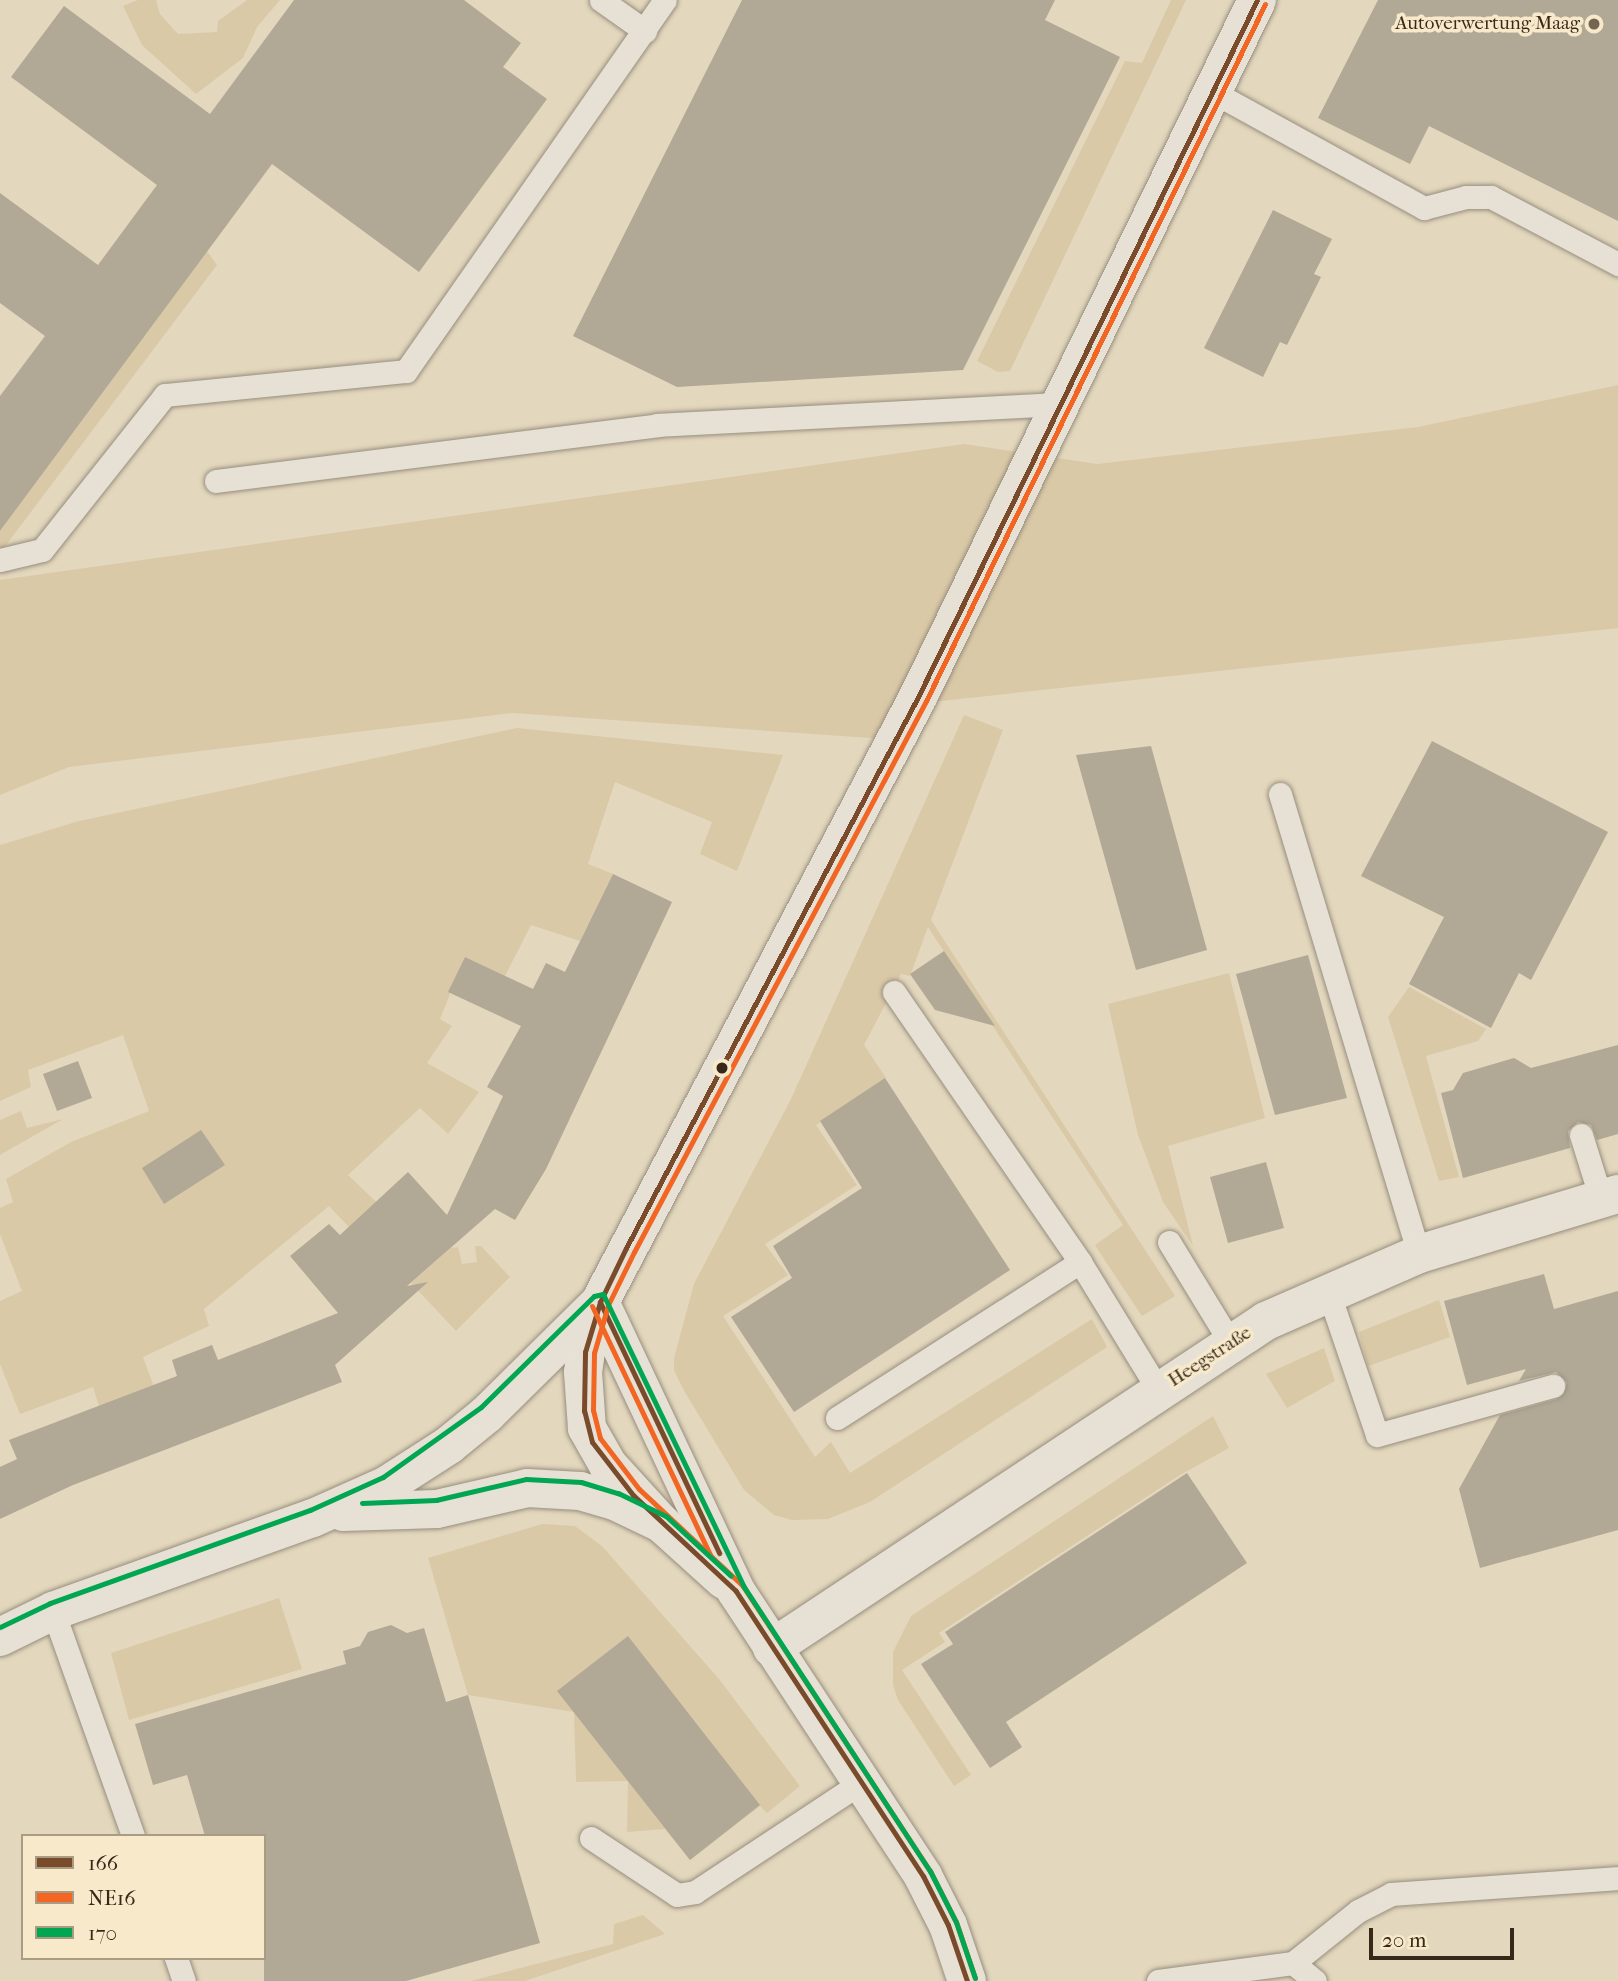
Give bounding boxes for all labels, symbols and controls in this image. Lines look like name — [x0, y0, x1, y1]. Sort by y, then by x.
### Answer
place label: Autoverwertung Maag — [1395, 13, 1580, 35]
marker: Autoverwertung Maag — [1586, 16, 1602, 32]
unlabelled marker — [715, 1061, 729, 1075]
street label: Heegstraße — [1164, 1322, 1256, 1392]
legend — [21, 1834, 266, 1960]
text: 166 — [88, 1851, 118, 1875]
text: NE16 — [88, 1886, 136, 1910]
scale bar — [1373, 1914, 1518, 1958]
text: 170 — [88, 1921, 117, 1945]
text: 20 m — [1382, 1928, 1426, 1952]

